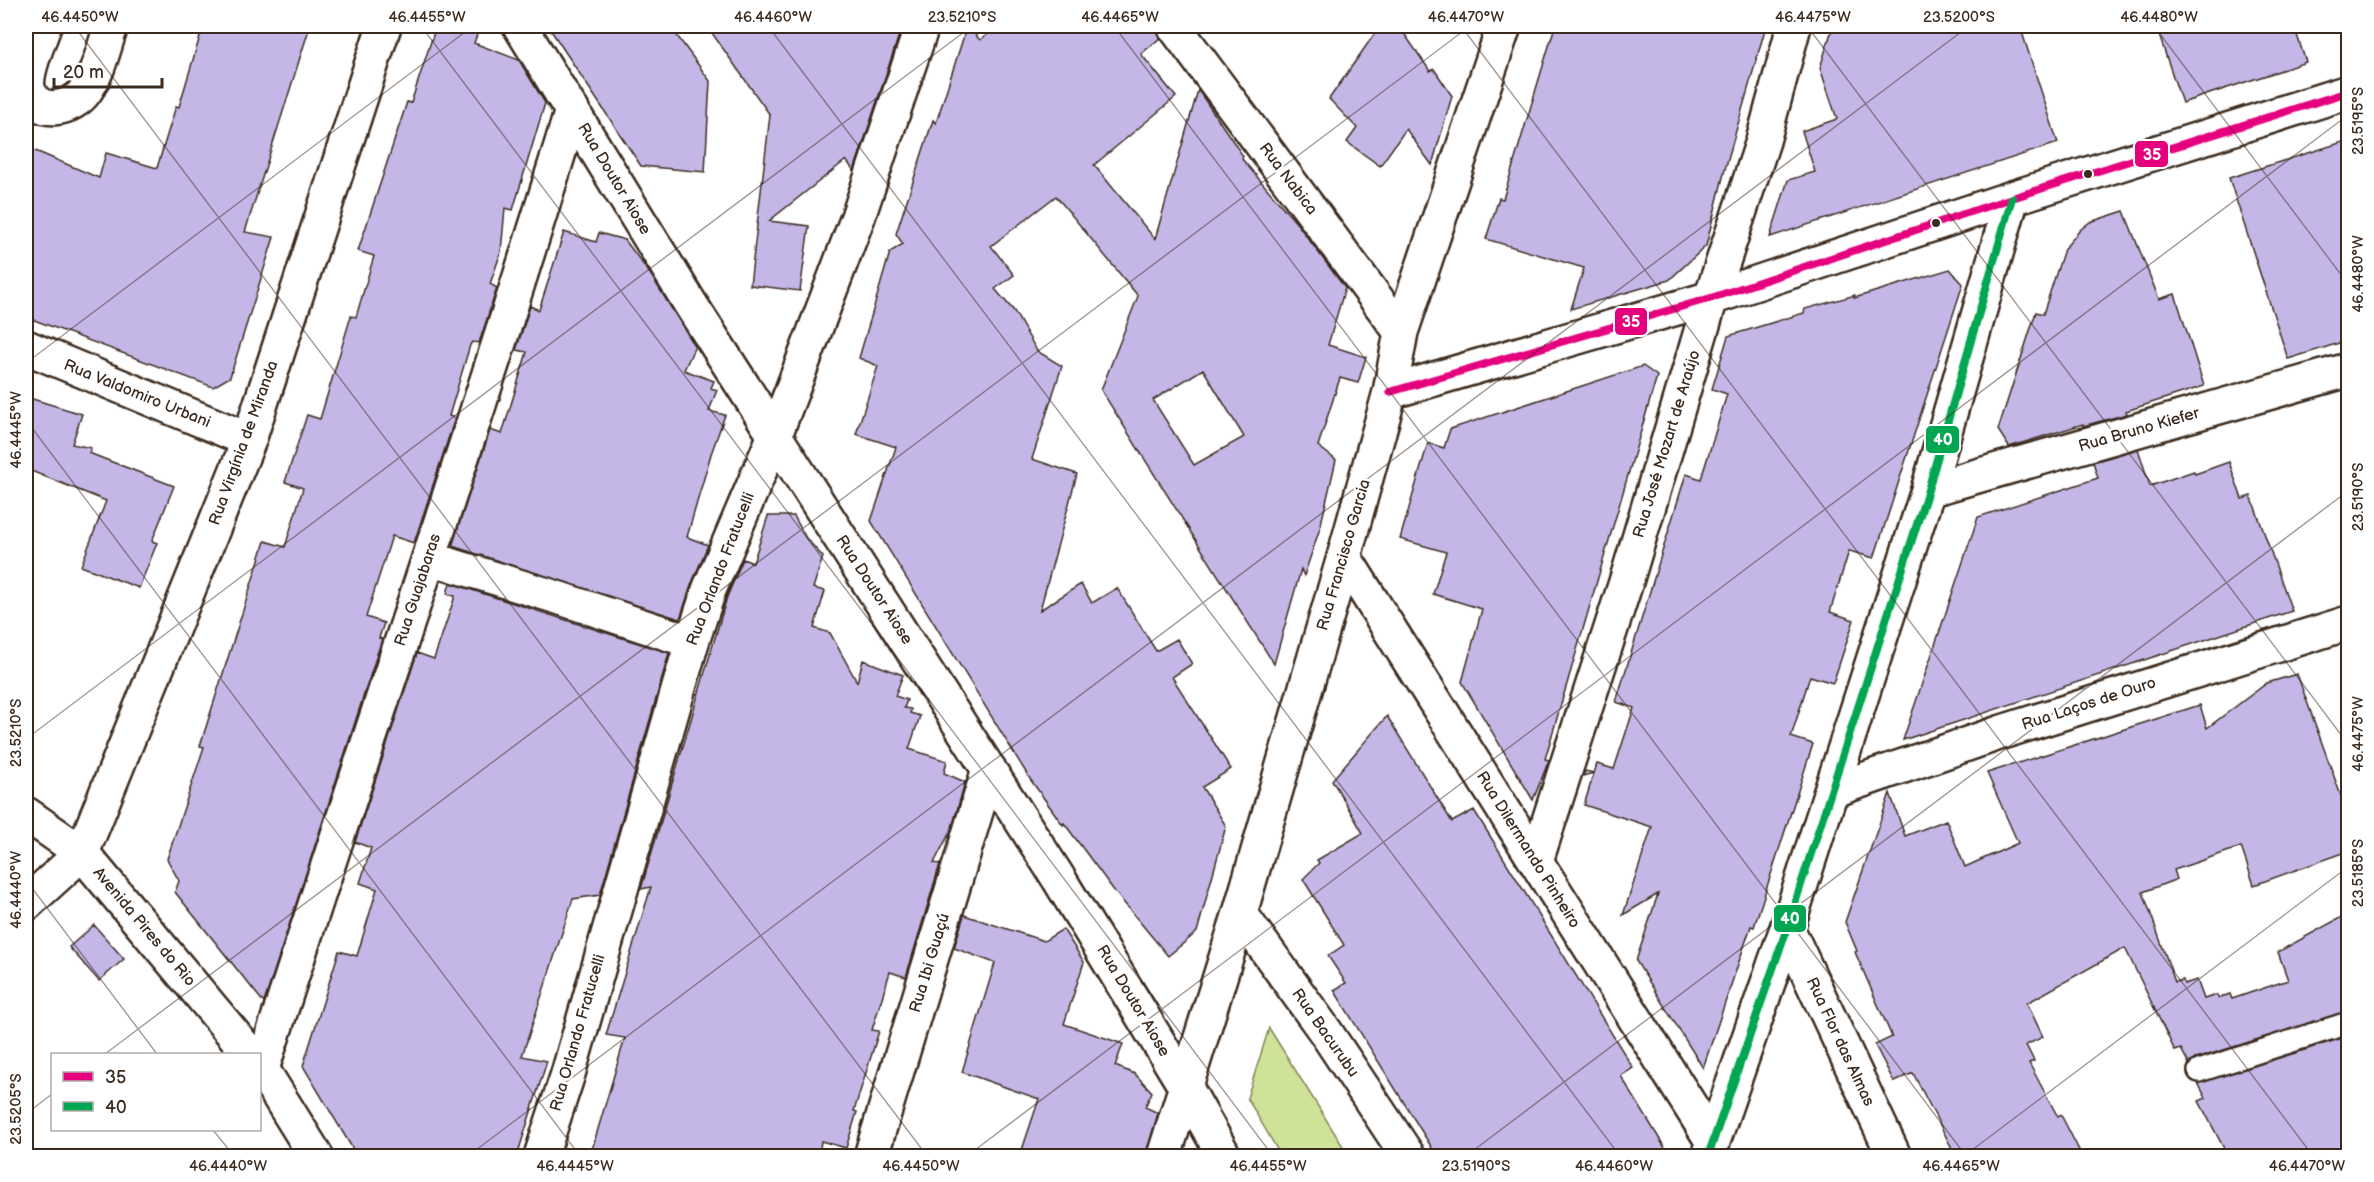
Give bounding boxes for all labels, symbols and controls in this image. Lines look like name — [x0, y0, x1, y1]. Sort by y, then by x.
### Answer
text: 46.4450°W — [41, 8, 119, 27]
text: 46.4455°W — [388, 8, 466, 27]
text: 46.4460°W — [734, 8, 812, 27]
text: 23.5210°S — [928, 8, 996, 27]
text: 46.4465°W — [1081, 8, 1159, 27]
text: 46.4470°W — [1428, 8, 1504, 27]
text: 46.4475°W — [1775, 8, 1851, 27]
text: 23.5200°S — [1923, 8, 1995, 27]
text: 46.4480°W — [2120, 8, 2198, 27]
scale bar — [54, 51, 162, 89]
text: 20 m — [63, 62, 104, 83]
text: 23.5195°S — [2349, 87, 2368, 155]
street label: Rua Doutor Aiose — [573, 120, 655, 239]
street label: Rua Nabica — [1255, 139, 1321, 219]
line badge: 35 — [2134, 140, 2169, 168]
text: 35 — [2143, 146, 2161, 165]
unlabelled marker — [2082, 168, 2094, 180]
unlabelled marker — [1930, 217, 1942, 229]
text: 46.4480°W — [2349, 235, 2368, 313]
line badge: 35 — [1614, 307, 1648, 336]
text: 35 — [1622, 313, 1640, 332]
street label: Rua José Mozart de Araújo — [1629, 348, 1705, 540]
street label: Rua Valdomiro Urbani — [61, 356, 213, 432]
street label: Rua Virgínia de Miranda — [205, 358, 283, 528]
text: 46.4445°W — [7, 391, 26, 469]
street label: Rua Bruno Kiefer — [2076, 404, 2202, 456]
line badge: 40 — [1925, 425, 1960, 454]
text: 40 — [1933, 431, 1953, 450]
text: 23.5190°S — [2349, 463, 2368, 531]
street label: Rua Francisco Garcia — [1313, 477, 1375, 633]
street label: Rua Orlando Fratucelli — [683, 490, 759, 648]
street label: Rua Guajabaras — [391, 531, 445, 649]
street label: Rua Doutor Aiose — [832, 532, 917, 649]
street label: Rua Laços de Ouro — [2020, 673, 2158, 735]
text: 46.4475°W — [2349, 696, 2368, 772]
text: 23.5210°S — [7, 699, 26, 767]
street label: Rua Dilermando Pinheiro — [1472, 768, 1584, 932]
text: 23.5185°S — [2349, 839, 2368, 907]
text: 46.4440°W — [7, 851, 26, 929]
street label: Avenida Pires do Rio — [89, 864, 199, 990]
line badge: 40 — [1773, 904, 1807, 933]
text: 40 — [1780, 910, 1800, 929]
street label: Rua Ibi Guaçú — [906, 911, 954, 1015]
street label: Rua Doutor Aiose — [1092, 942, 1174, 1061]
street label: Rua Orlando Fratucelli — [546, 952, 610, 1114]
street label: Rua Flor das Almas — [1802, 975, 1878, 1109]
street label: Rua Bacurubu — [1288, 985, 1362, 1081]
legend — [51, 1053, 261, 1131]
text: 35 — [105, 1067, 126, 1088]
text: 23.5205°S — [7, 1073, 26, 1145]
text: 40 — [105, 1097, 127, 1118]
text: 46.4440°W — [189, 1157, 267, 1176]
text: 46.4445°W — [536, 1157, 614, 1176]
text: 46.4450°W — [882, 1157, 960, 1176]
text: 46.4455°W — [1229, 1157, 1307, 1176]
text: 23.5190°S — [1442, 1157, 1510, 1176]
text: 46.4460°W — [1575, 1157, 1653, 1176]
text: 46.4465°W — [1922, 1157, 2000, 1176]
text: 46.4470°W — [2269, 1157, 2345, 1176]

